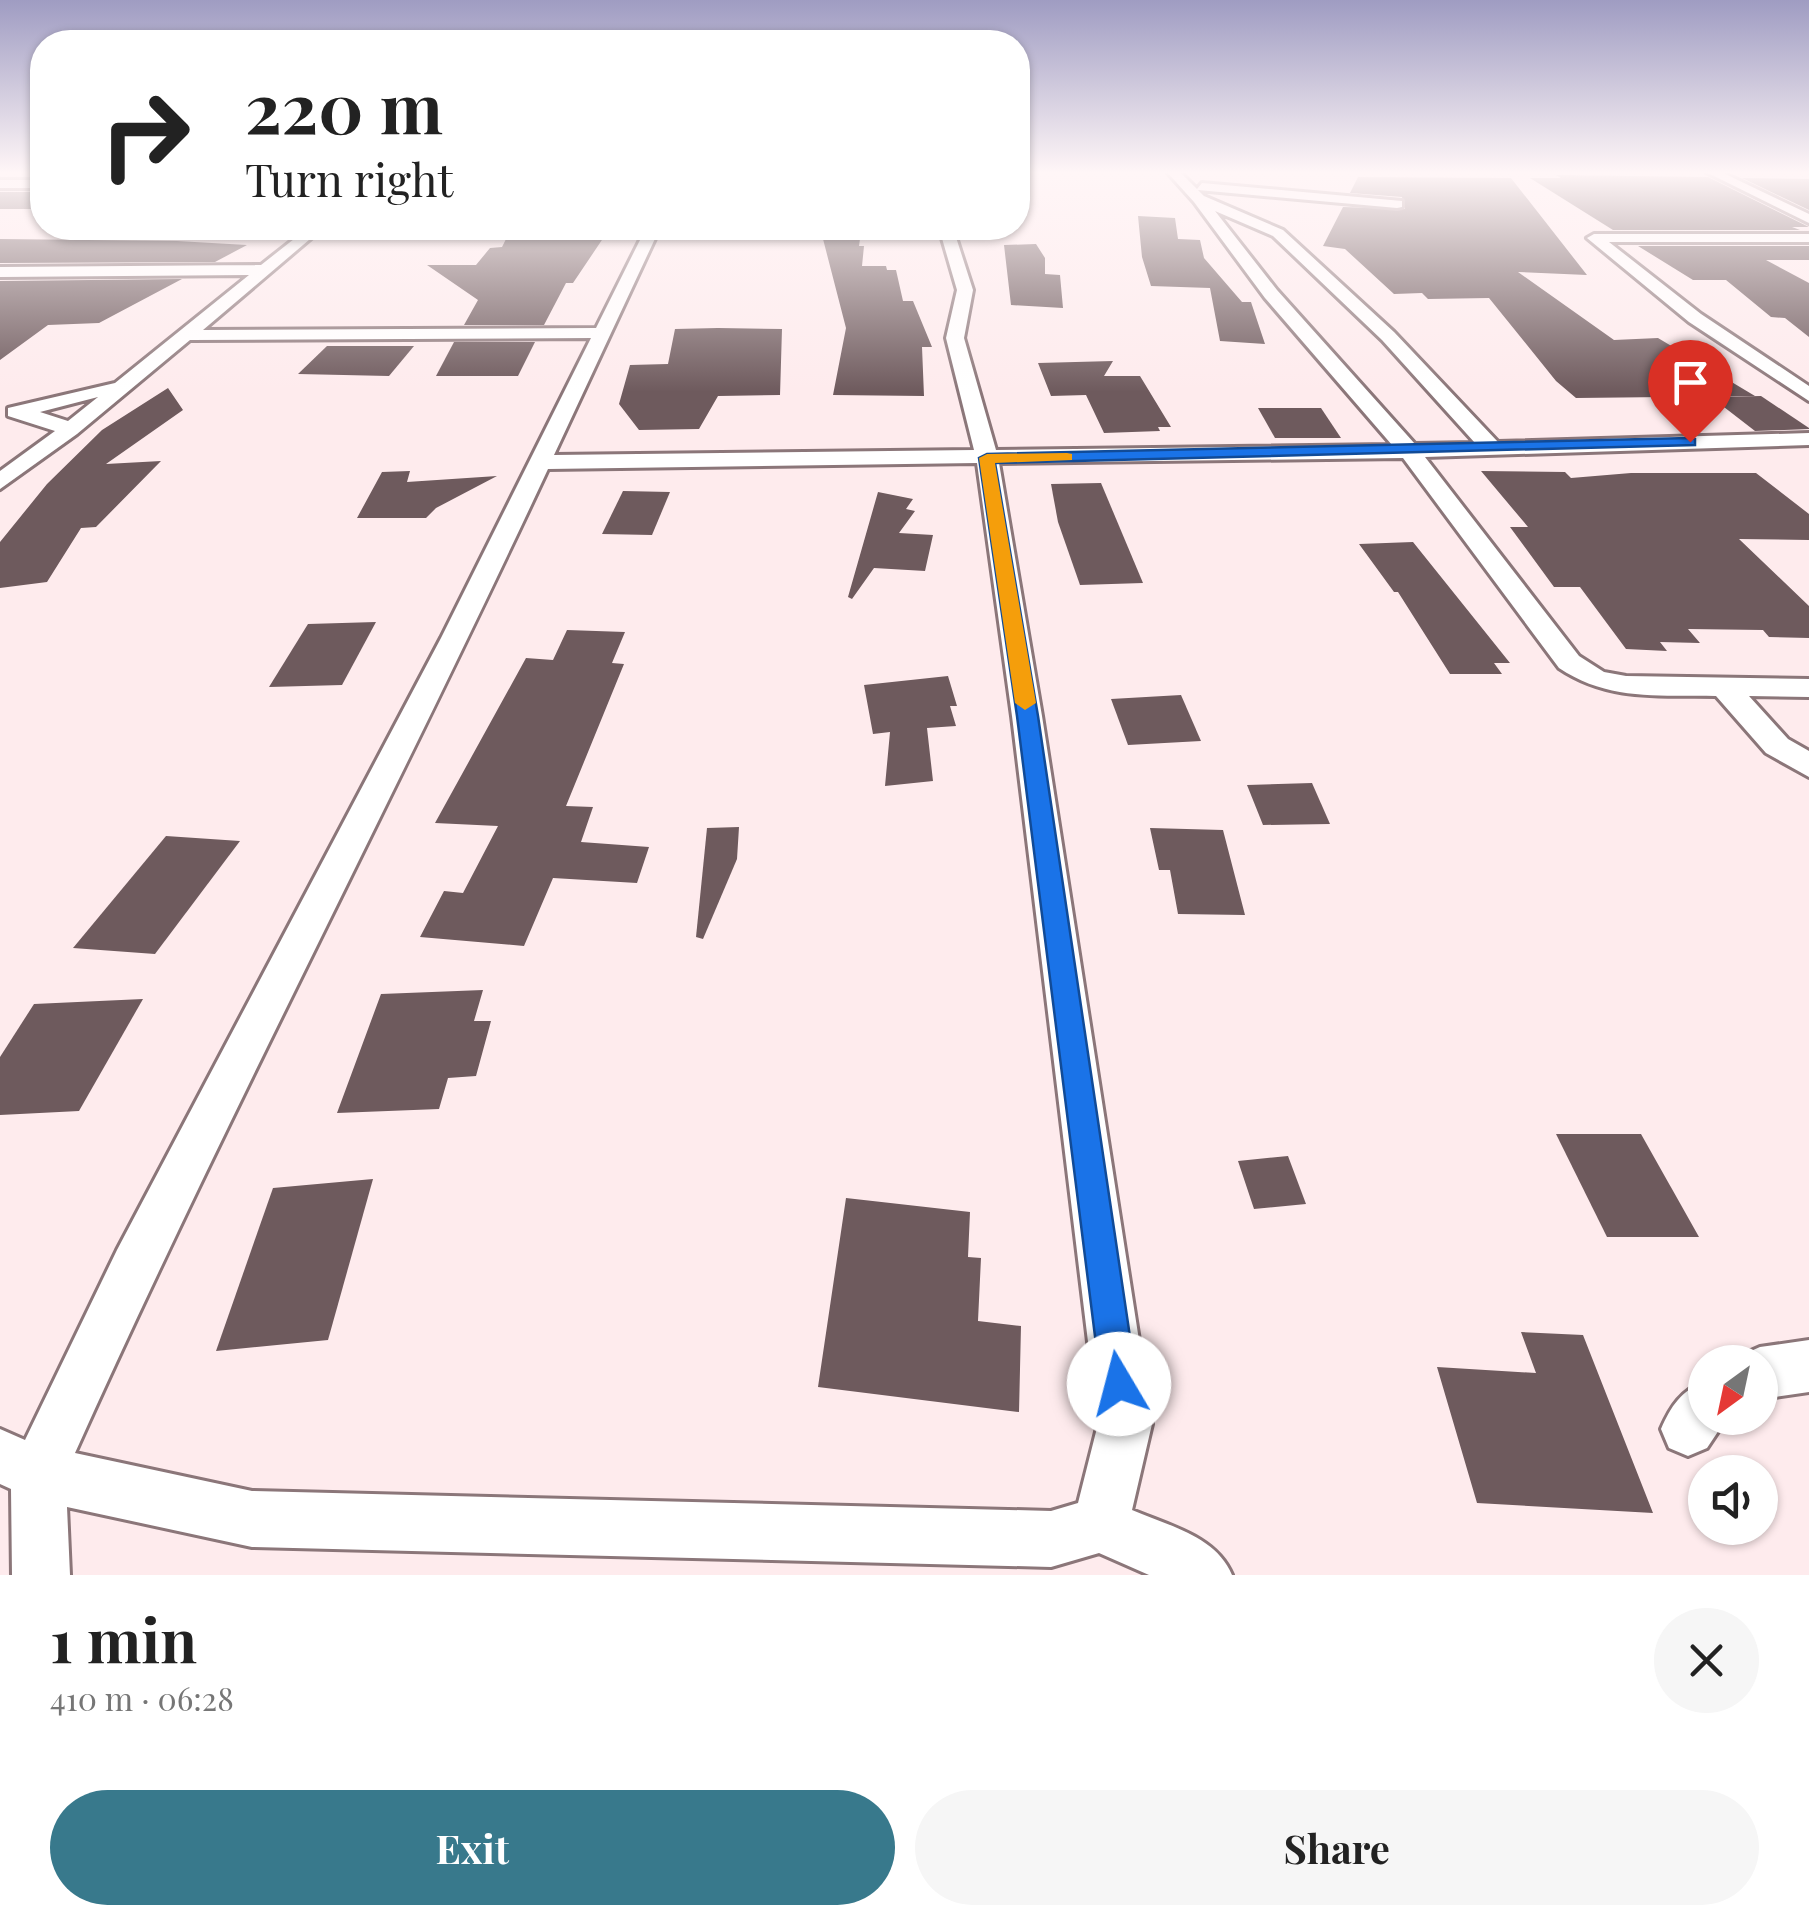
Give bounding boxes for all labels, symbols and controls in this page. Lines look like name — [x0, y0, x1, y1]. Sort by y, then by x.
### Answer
text: 220 m — [245, 58, 443, 152]
icon: right — [80, 70, 210, 200]
text: Turn right — [245, 148, 453, 208]
pin — [1648, 340, 1733, 443]
icon: arrive — [1663, 355, 1718, 410]
position arrow — [1067, 1332, 1171, 1436]
north arrow — [1688, 1345, 1778, 1435]
map controls — [1688, 1345, 1778, 1545]
button: sound — [1688, 1455, 1778, 1545]
text: 1 min — [50, 1598, 197, 1678]
button: close — [1654, 1608, 1759, 1713]
text: 410 m · 06:28 — [50, 1676, 234, 1719]
button: Exit — [50, 1790, 895, 1905]
button: Share — [915, 1790, 1759, 1905]

